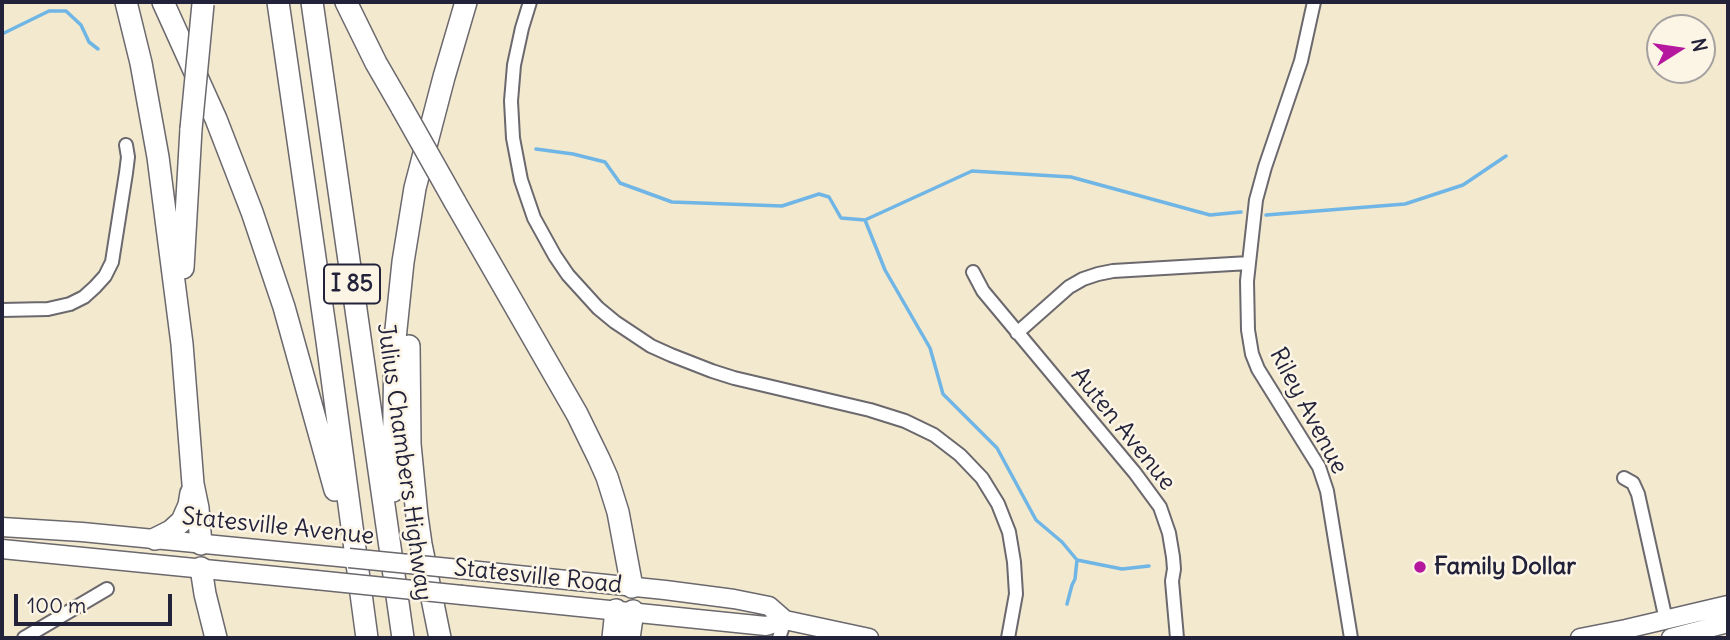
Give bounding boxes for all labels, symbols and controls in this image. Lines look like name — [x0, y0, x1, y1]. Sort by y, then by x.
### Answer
north arrow — [1646, 14, 1716, 84]
text: N — [1686, 36, 1713, 54]
road number: I 85 — [324, 264, 380, 304]
street label: Julius Chambers Highway — [370, 321, 438, 603]
street label: Riley Avenue — [1263, 343, 1353, 479]
street label: Auten Avenue — [1065, 362, 1181, 496]
street label: Statesville Avenue — [180, 503, 376, 551]
place label: Family Dollar — [1434, 553, 1576, 581]
street label: Statesville Road — [452, 554, 624, 600]
marker: Family Dollar — [1412, 559, 1428, 575]
scale bar — [18, 580, 175, 624]
text: 100 m — [27, 592, 86, 619]

